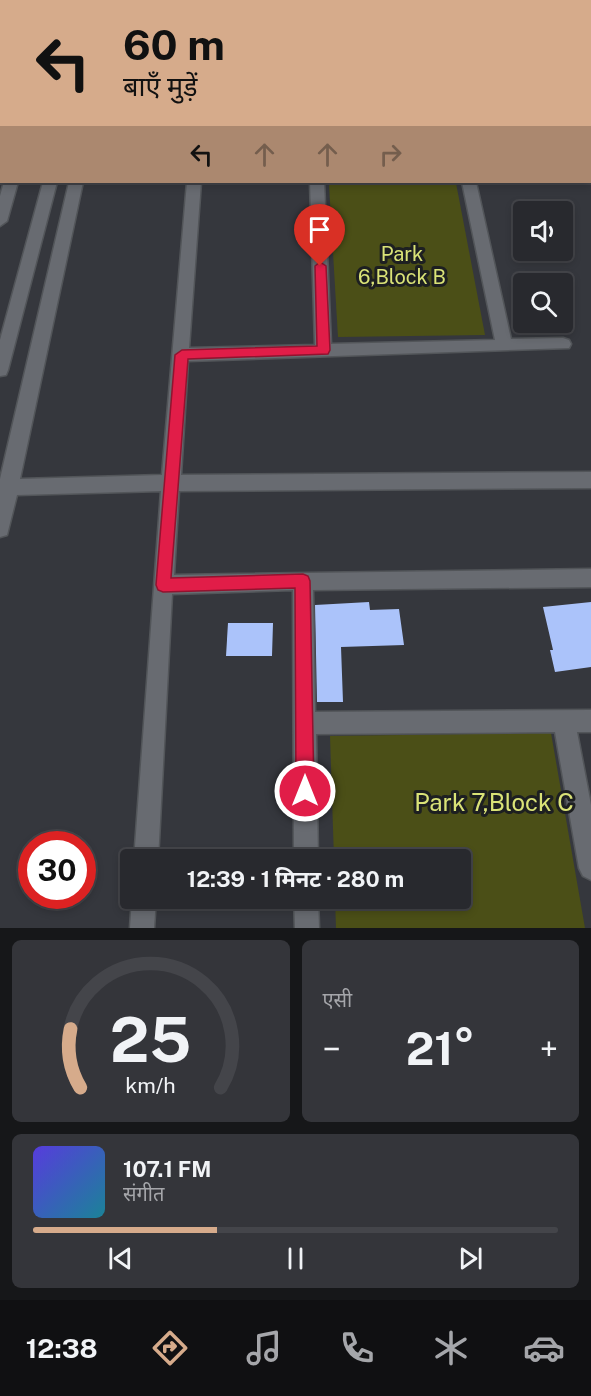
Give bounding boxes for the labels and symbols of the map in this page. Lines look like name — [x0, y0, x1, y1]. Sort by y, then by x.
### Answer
pin — [294, 204, 345, 266]
park label: Park 6,Block B — [358, 242, 446, 289]
position arrow — [273, 759, 337, 823]
park label: Park 7,Block C — [414, 788, 574, 816]
speed limit sign: 30 — [18, 831, 96, 909]

